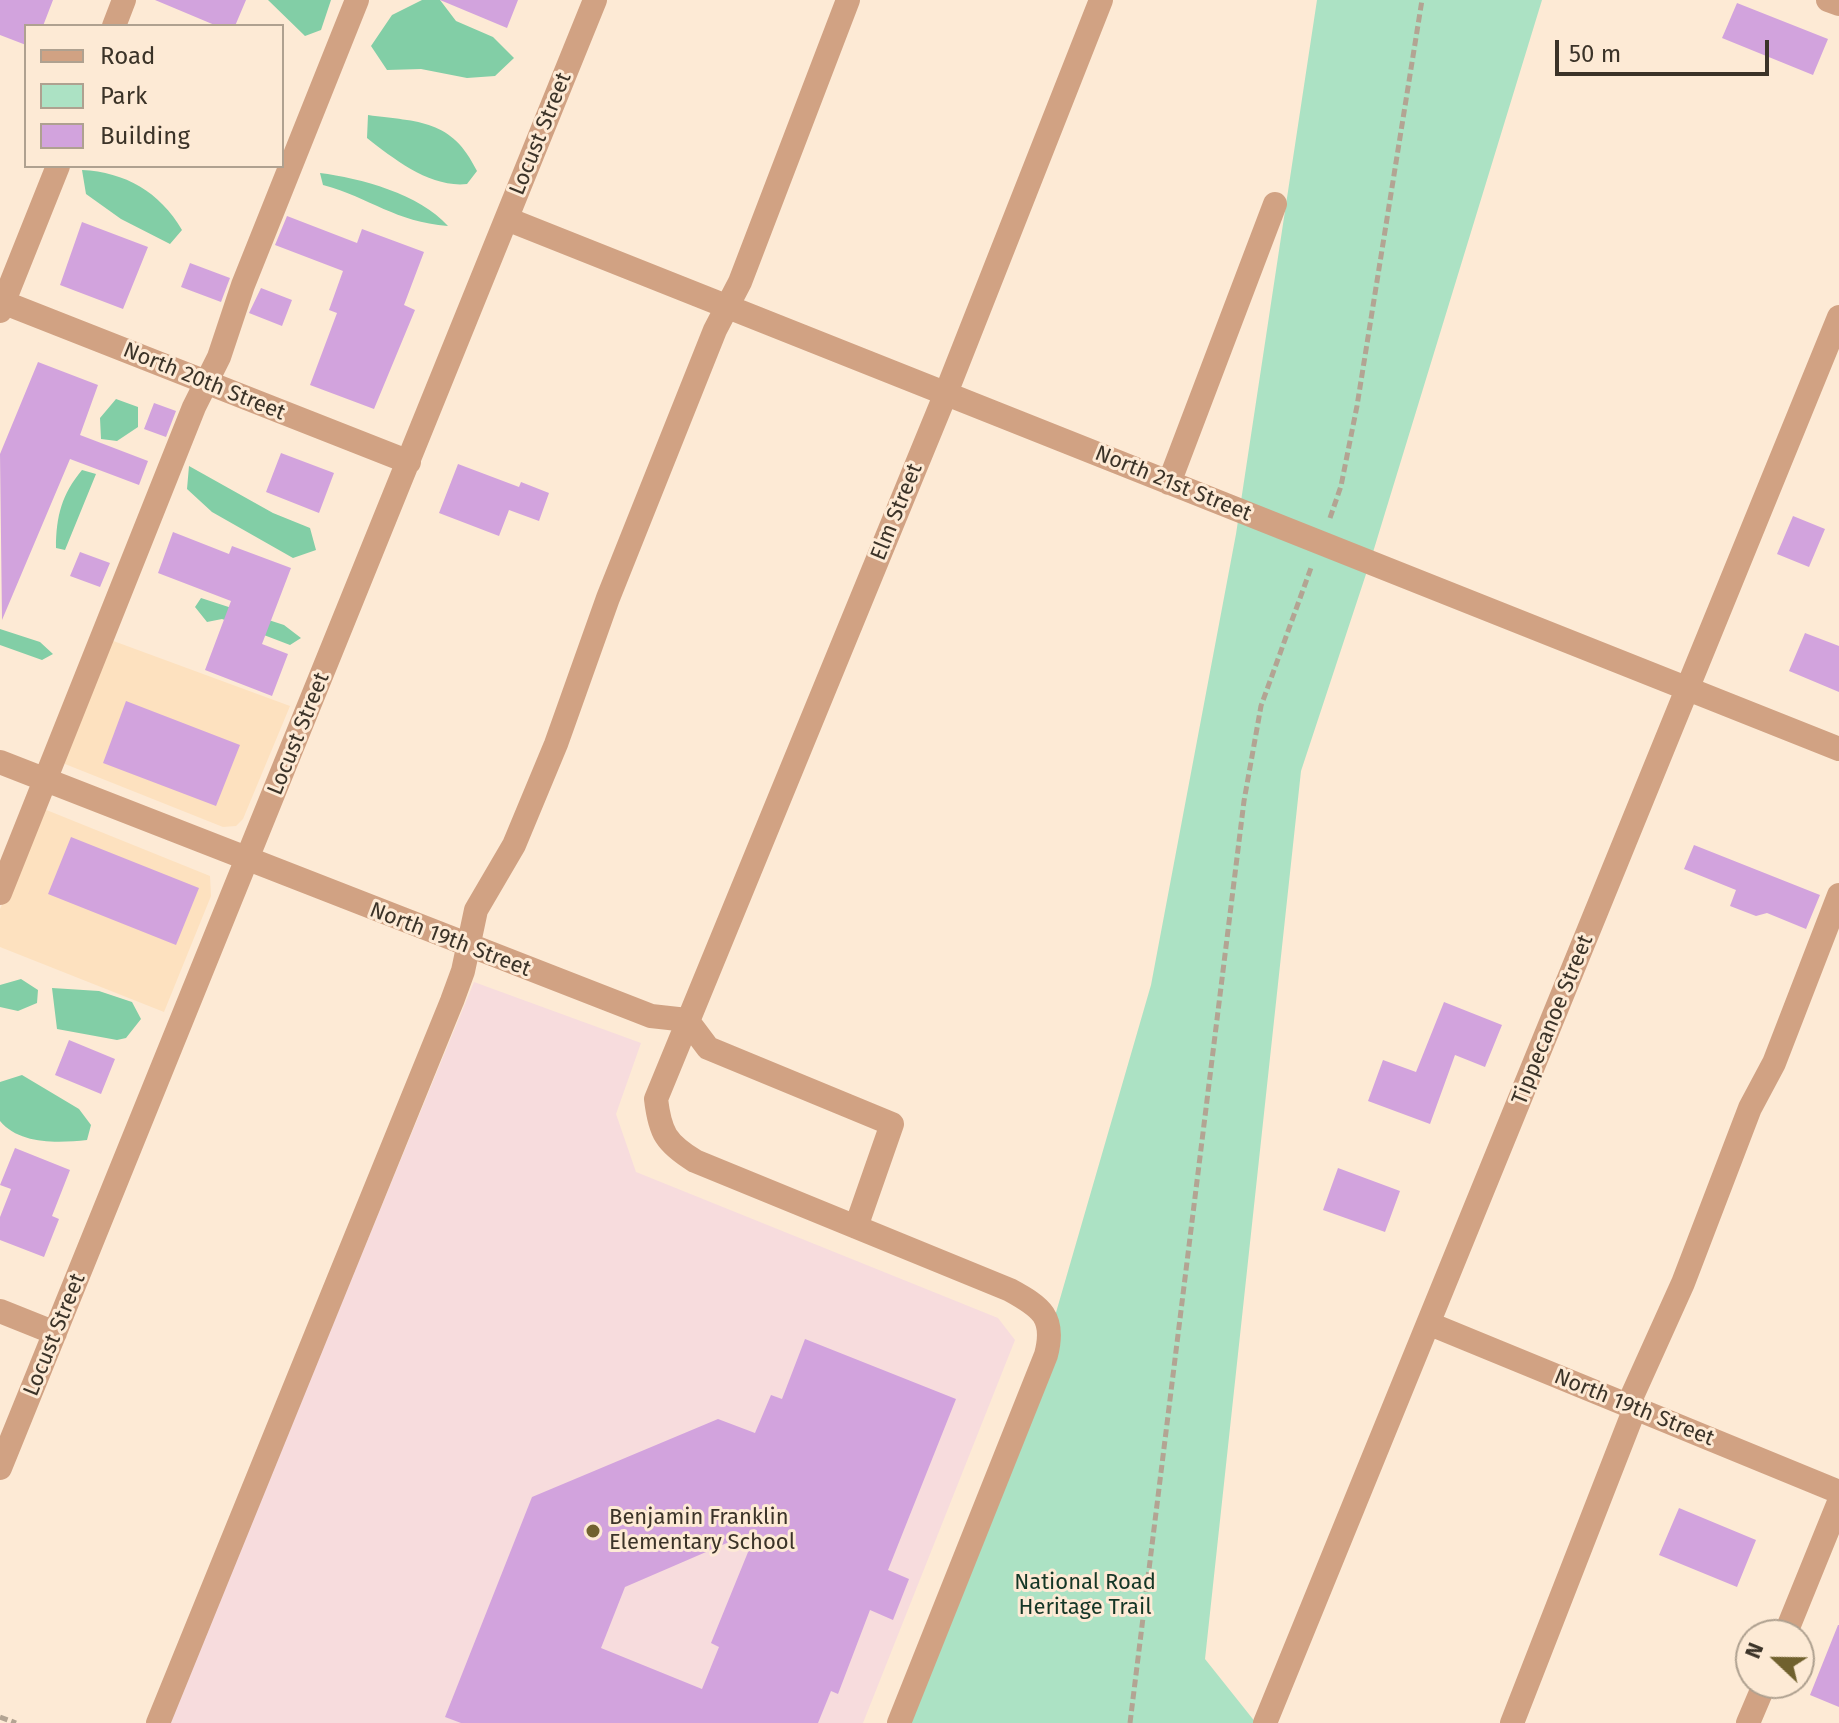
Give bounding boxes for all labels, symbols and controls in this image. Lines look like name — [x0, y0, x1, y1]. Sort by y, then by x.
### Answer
legend — [24, 24, 284, 168]
scale bar — [1559, 24, 1773, 74]
text: 50 m — [1569, 40, 1621, 68]
text: Road — [100, 42, 155, 70]
street label: Locust Street — [504, 69, 578, 199]
text: Park — [100, 82, 147, 110]
text: Building — [100, 122, 190, 150]
street label: North 20th Street — [119, 337, 289, 427]
street label: North 21st Street — [1091, 441, 1255, 527]
street label: Elm Street — [866, 460, 928, 564]
street label: Locust Street — [262, 669, 336, 799]
street label: North 19th Street — [366, 897, 534, 983]
street label: Tippecanoe Street — [1507, 931, 1599, 1109]
street label: Locust Street — [18, 1270, 92, 1400]
street label: North 19th Street — [1550, 1364, 1718, 1452]
place label: Benjamin Franklin Elementary School — [609, 1505, 795, 1556]
marker: Benjamin Franklin Elementary School — [584, 1522, 602, 1540]
park label: National Road Heritage Trail — [1014, 1570, 1156, 1622]
north arrow — [1735, 1619, 1815, 1699]
text: N — [1739, 1639, 1769, 1662]

